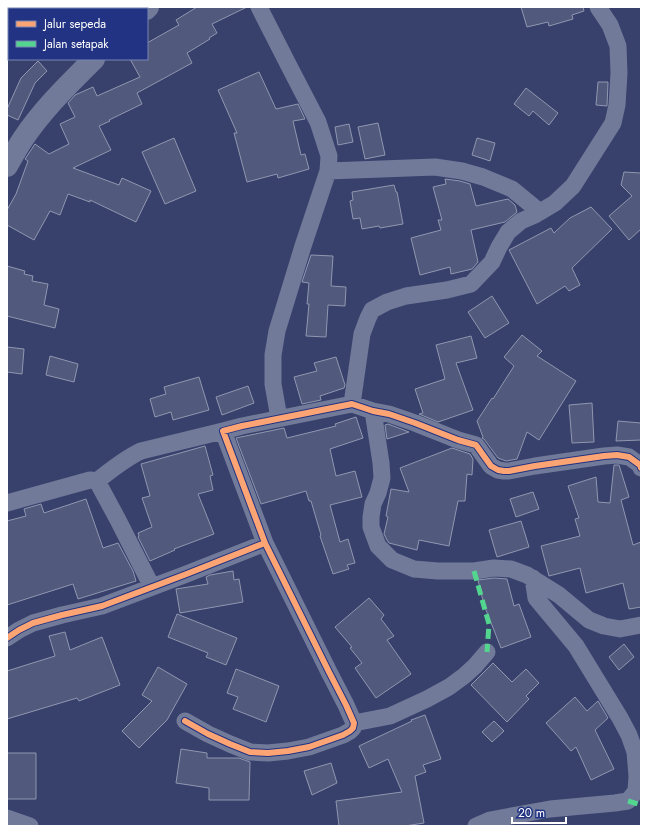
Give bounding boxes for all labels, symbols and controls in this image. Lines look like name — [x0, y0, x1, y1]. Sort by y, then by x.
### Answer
legend — [8, 8, 148, 60]
text: Jalur sepeda — [42, 15, 106, 33]
text: Jalan setapak — [42, 35, 109, 53]
scale bar — [512, 799, 566, 825]
text: 20 m — [518, 804, 545, 822]

